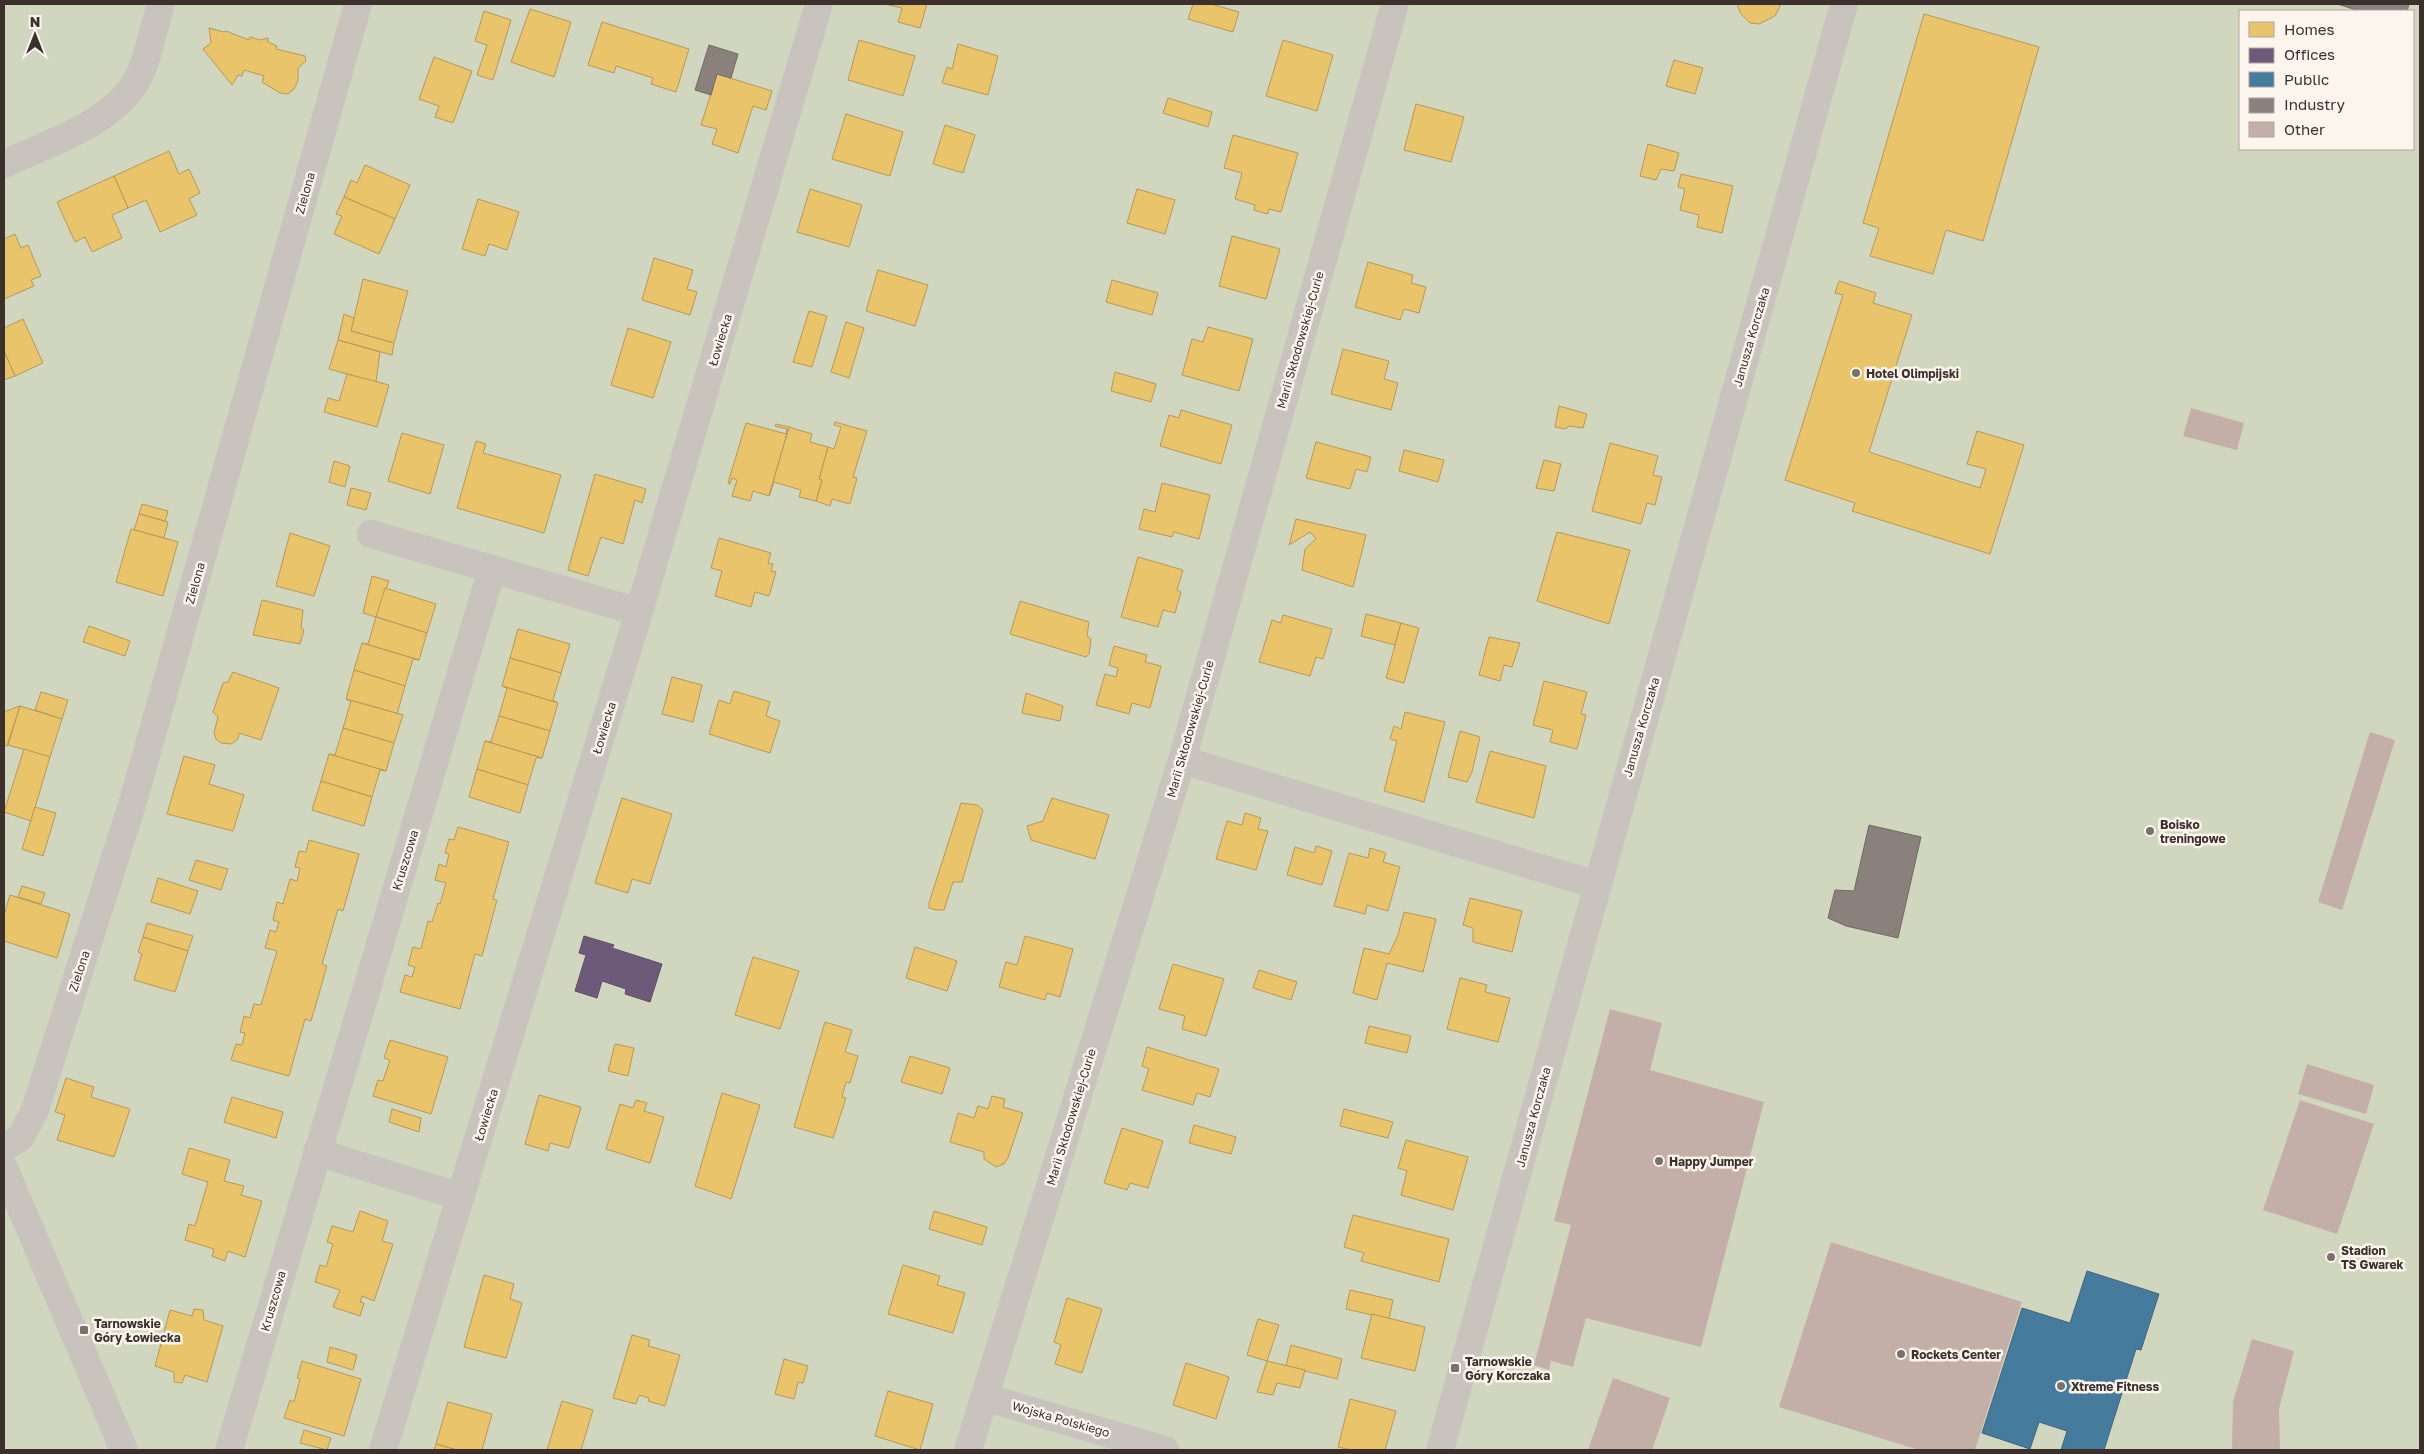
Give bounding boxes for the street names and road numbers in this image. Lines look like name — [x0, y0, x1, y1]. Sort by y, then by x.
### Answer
street label: Zielona — [292, 171, 318, 215]
street label: Marii Skłodowskiej-Curie — [1273, 270, 1327, 410]
street label: Janusza Korczaka — [1730, 285, 1772, 389]
street label: Łowiecka — [705, 312, 735, 368]
street label: Zielona — [182, 561, 208, 605]
street label: Marii Skłodowskiej-Curie — [1163, 659, 1217, 799]
street label: Janusza Korczaka — [1620, 675, 1662, 779]
street label: Łowiecka — [589, 700, 619, 756]
street label: Kruszcowa — [389, 828, 421, 892]
street label: Zielona — [65, 948, 93, 994]
street label: Marii Skłodowskiej-Curie — [1043, 1047, 1099, 1187]
street label: Janusza Korczaka — [1512, 1065, 1554, 1169]
street label: Łowiecka — [471, 1087, 501, 1143]
street label: Kruszcowa — [257, 1269, 289, 1333]
street label: Wojska Polskiego — [1010, 1398, 1112, 1440]

